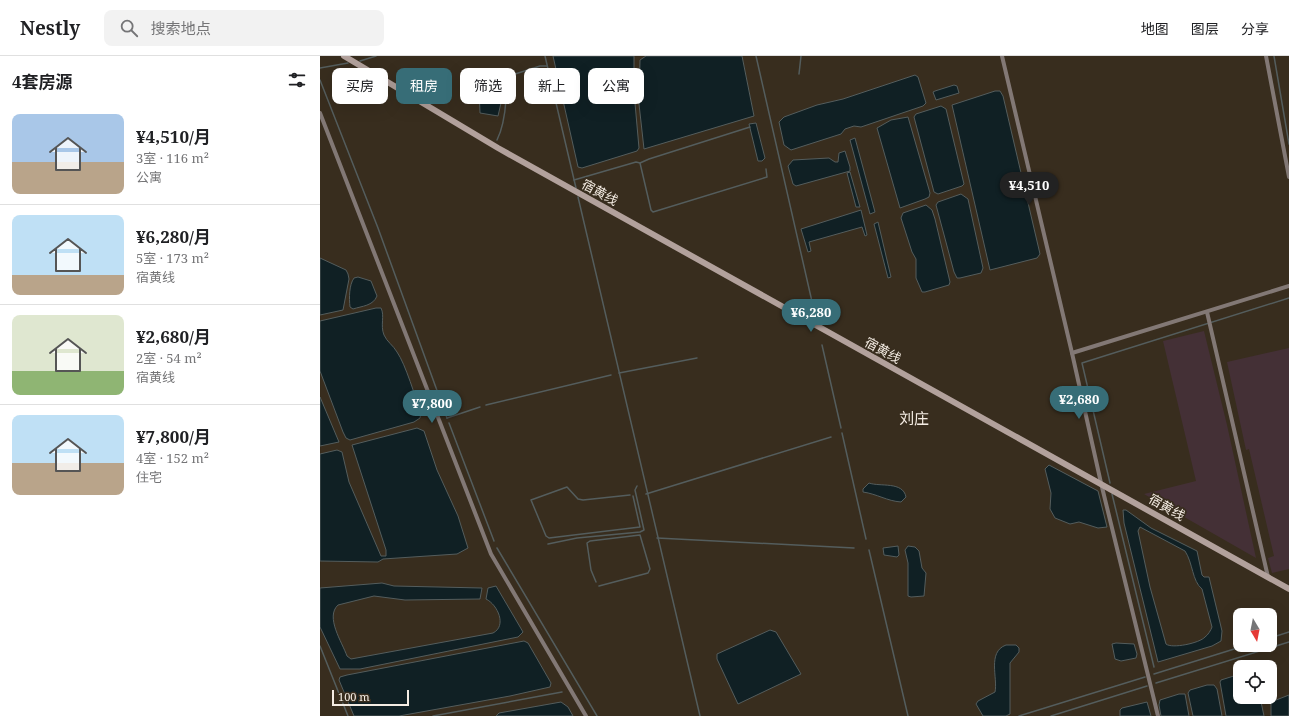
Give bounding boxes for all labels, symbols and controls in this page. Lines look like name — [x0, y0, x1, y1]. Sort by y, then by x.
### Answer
search box — [104, 10, 384, 46]
text: Nestly — [20, 15, 80, 41]
icon: search — [118, 17, 140, 39]
text: 搜索地点 — [150, 18, 210, 38]
text: 地图 — [1141, 19, 1169, 38]
text: 图层 — [1191, 19, 1219, 38]
text: 分享 — [1241, 19, 1269, 38]
chip: 买房 — [332, 68, 388, 104]
chip: 租房 — [396, 68, 452, 104]
chip: 筛选 — [460, 68, 516, 104]
chip: 新上 — [524, 68, 580, 104]
chip: 公寓 — [588, 68, 644, 104]
icon: filters — [286, 69, 308, 91]
text: 4套房源 — [12, 70, 73, 93]
text: ¥4,510/月 — [136, 125, 211, 148]
icon: home — [44, 130, 92, 178]
text: 3室 · 116 m² — [136, 149, 209, 167]
text: 公寓 — [136, 168, 162, 186]
pin: ¥4,510 — [996, 172, 1062, 206]
street label: 宿黄线 — [579, 175, 621, 209]
text: ¥4,510 — [1009, 176, 1049, 194]
text: ¥6,280/月 — [136, 225, 211, 248]
icon: home — [44, 231, 92, 279]
text: 5室 · 173 m² — [136, 249, 209, 267]
text: 宿黄线 — [136, 268, 175, 286]
pin: ¥6,280 — [778, 299, 844, 333]
text: ¥6,280 — [791, 303, 831, 321]
text: ¥2,680/月 — [136, 325, 211, 348]
icon: home — [44, 331, 92, 379]
street label: 宿黄线 — [862, 333, 904, 367]
text: 2室 · 54 m² — [136, 349, 202, 367]
text: 宿黄线 — [136, 368, 175, 386]
pin: ¥2,680 — [1046, 386, 1112, 420]
pin: ¥7,800 — [399, 390, 465, 424]
text: ¥2,680 — [1059, 390, 1099, 408]
text: ¥7,800 — [412, 394, 452, 412]
district label: 刘庄 — [899, 408, 929, 428]
text: ¥7,800/月 — [136, 425, 211, 448]
icon: home — [44, 431, 92, 479]
text: 4室 · 152 m² — [136, 449, 209, 467]
text: 住宅 — [136, 468, 162, 486]
street label: 宿黄线 — [1146, 489, 1188, 525]
north arrow — [1233, 608, 1277, 652]
map controls — [1233, 608, 1277, 704]
button: locate — [1233, 660, 1277, 704]
scale bar — [332, 688, 409, 707]
text: 100 m — [338, 689, 370, 704]

